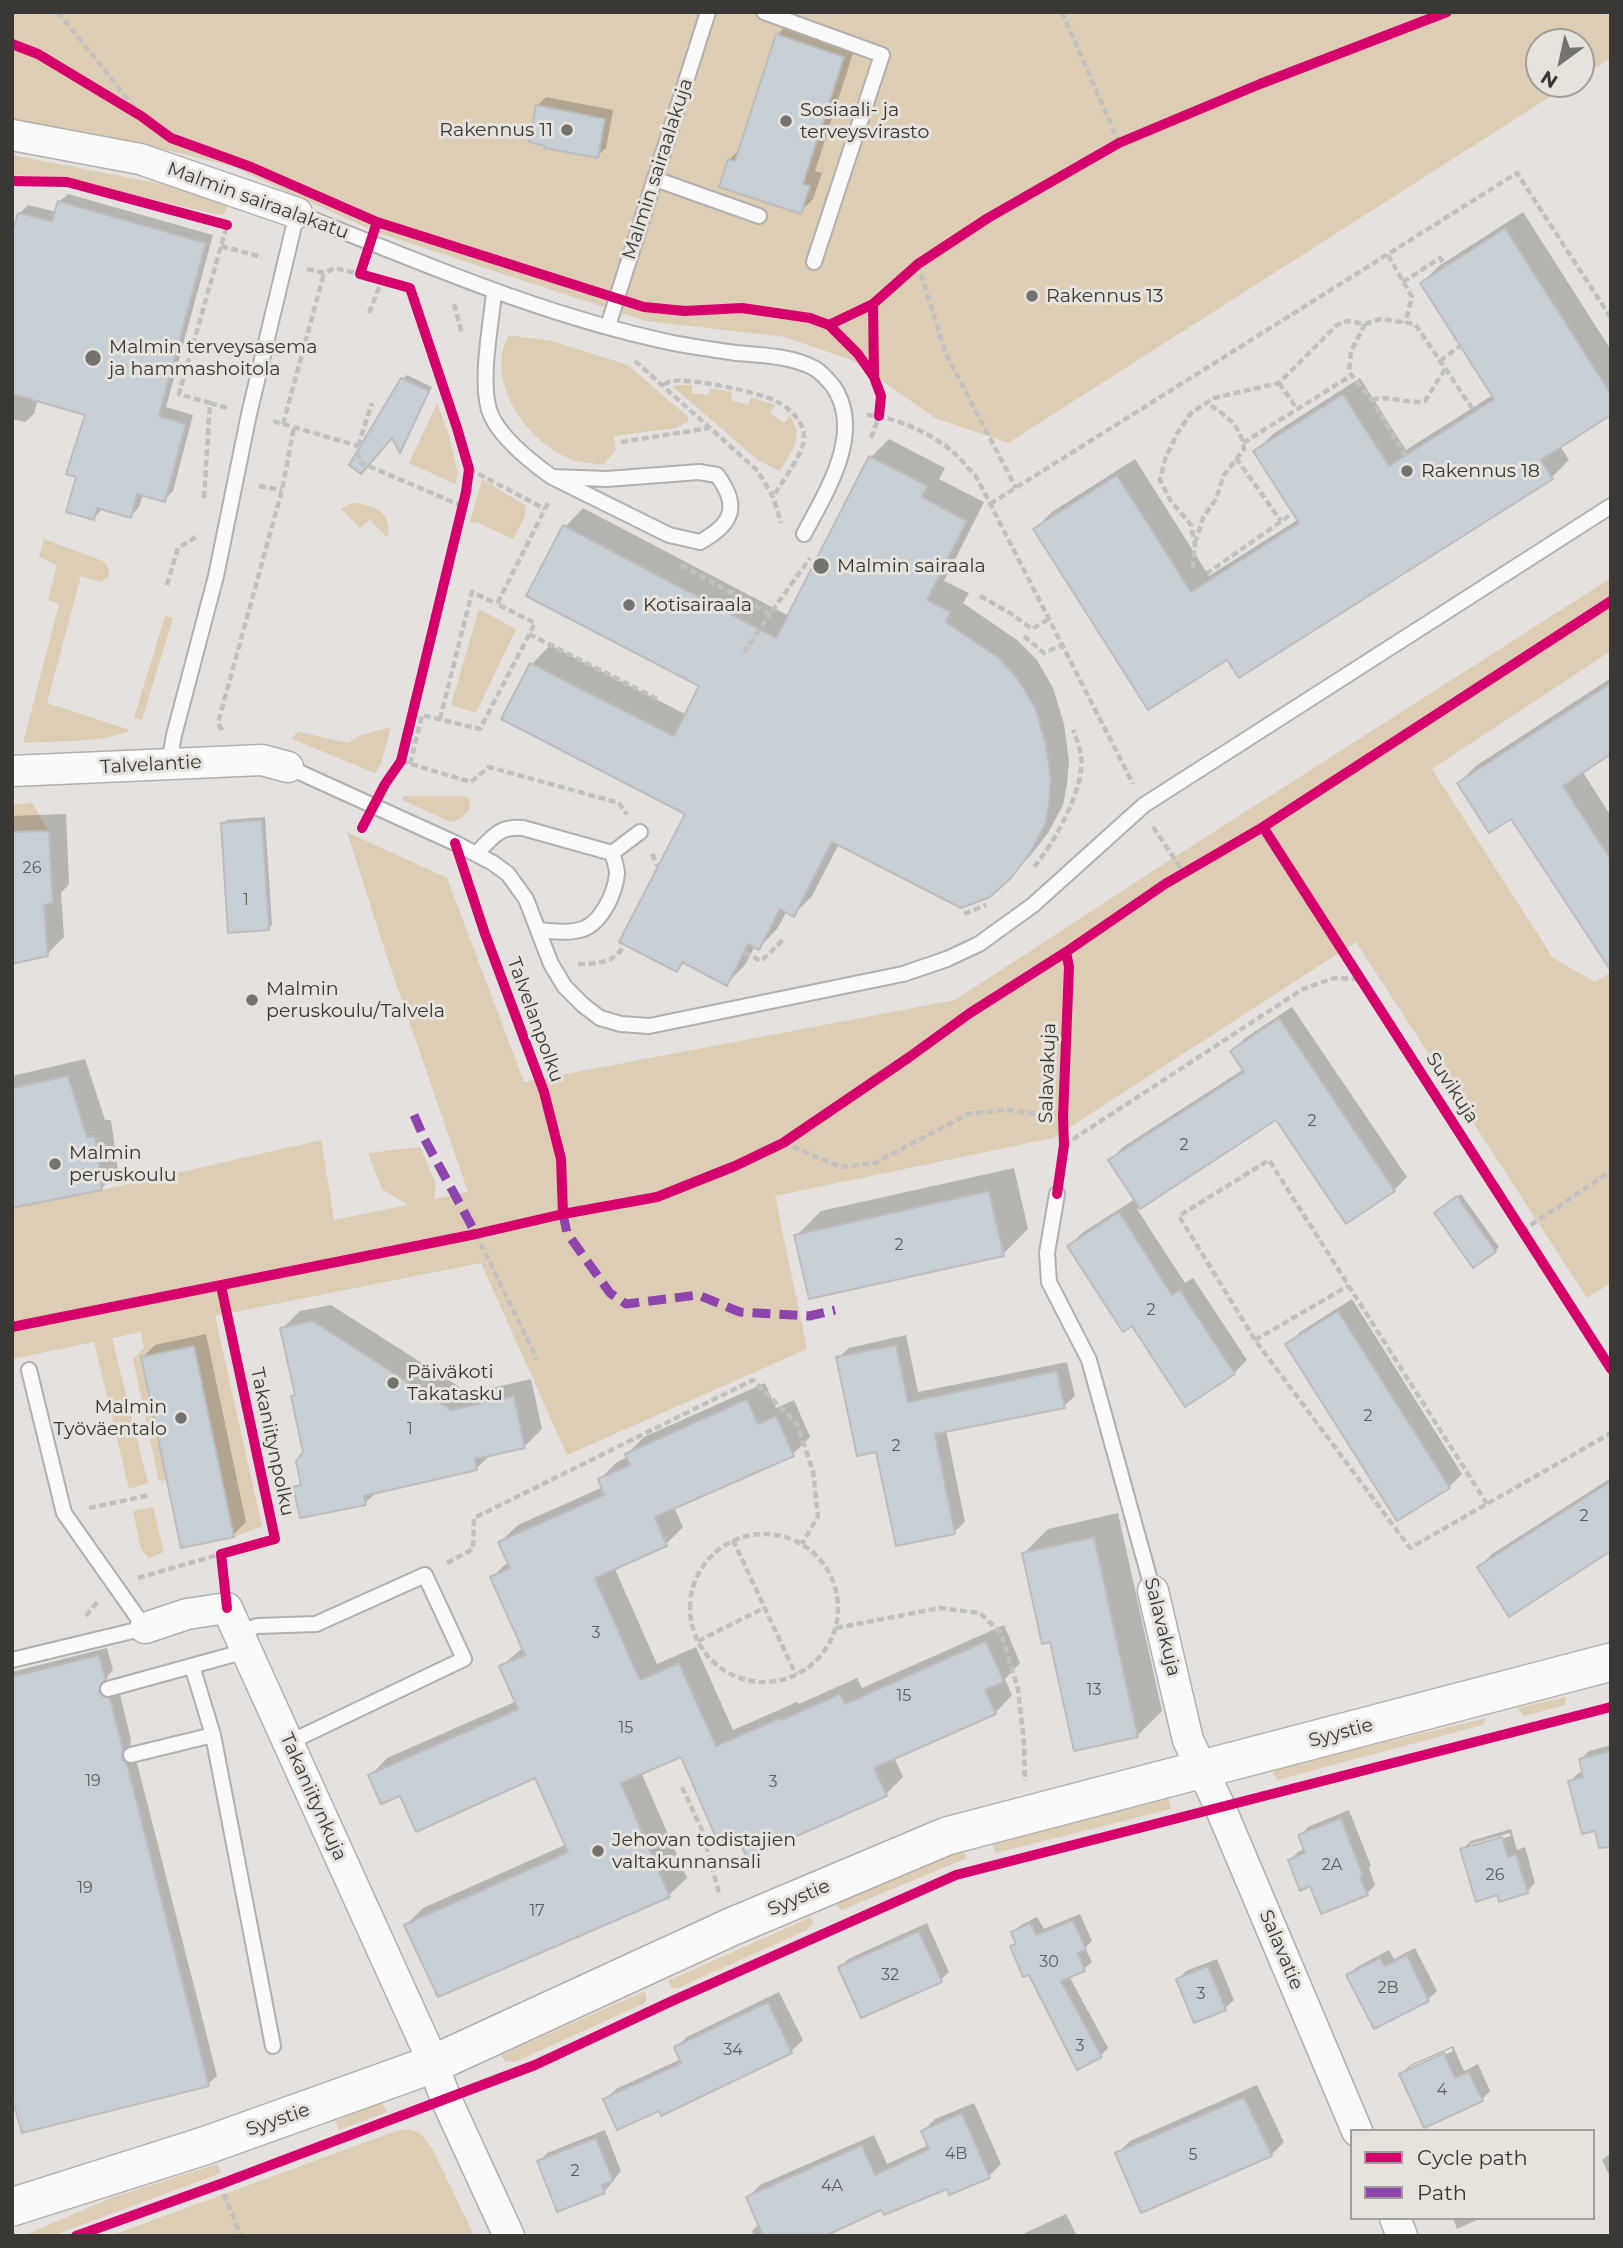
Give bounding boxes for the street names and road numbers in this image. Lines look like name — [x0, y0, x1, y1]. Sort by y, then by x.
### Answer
street label: Malmin sairaalakuja — [618, 76, 698, 262]
street label: Malmin sairaalakatu — [164, 158, 352, 244]
street label: Talvelantie — [100, 751, 202, 779]
street label: Talvelanpolku — [502, 954, 568, 1086]
street label: Salavakuja — [1035, 1022, 1061, 1124]
street label: Suvikuja — [1421, 1048, 1483, 1128]
street label: Takaniitynpolku — [245, 1366, 299, 1518]
street label: Salavakuja — [1139, 1575, 1185, 1679]
street label: Syystie — [1306, 1713, 1376, 1753]
street label: Takaniitynkuja — [275, 1730, 351, 1864]
street label: Syystie — [764, 1875, 834, 1921]
street label: Salavatie — [1254, 1907, 1308, 1993]
street label: Syystie — [243, 2099, 313, 2141]

